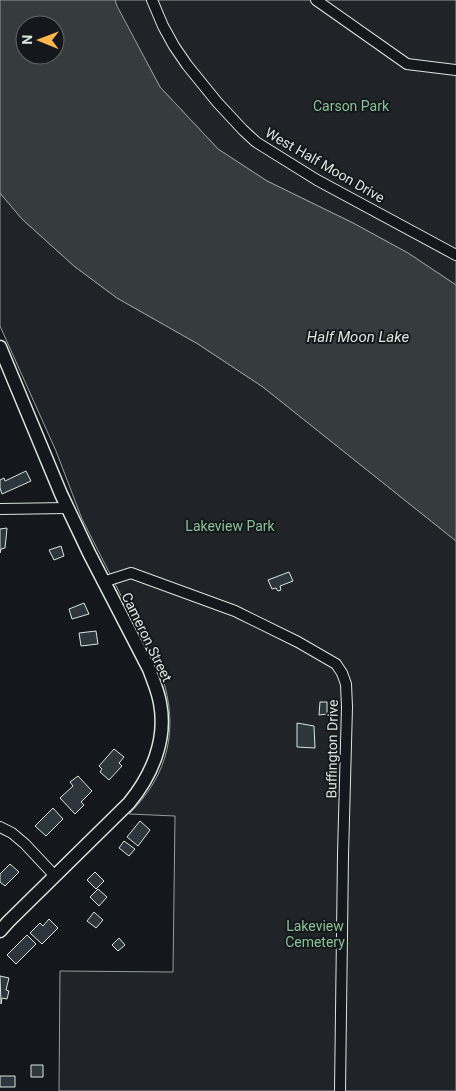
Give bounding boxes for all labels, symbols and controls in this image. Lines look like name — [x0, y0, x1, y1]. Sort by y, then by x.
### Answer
north arrow — [15, 15, 65, 65]
text: N — [19, 35, 35, 45]
park label: Carson Park — [313, 98, 390, 114]
street label: West Half Moon Drive — [262, 124, 388, 206]
water label: Half Moon Lake — [307, 328, 409, 346]
park label: Lakeview Park — [185, 518, 276, 534]
street label: Cameron Street — [119, 590, 176, 685]
street label: Buffington Drive — [323, 699, 341, 799]
park label: Lakeview Cemetery — [285, 918, 345, 950]

